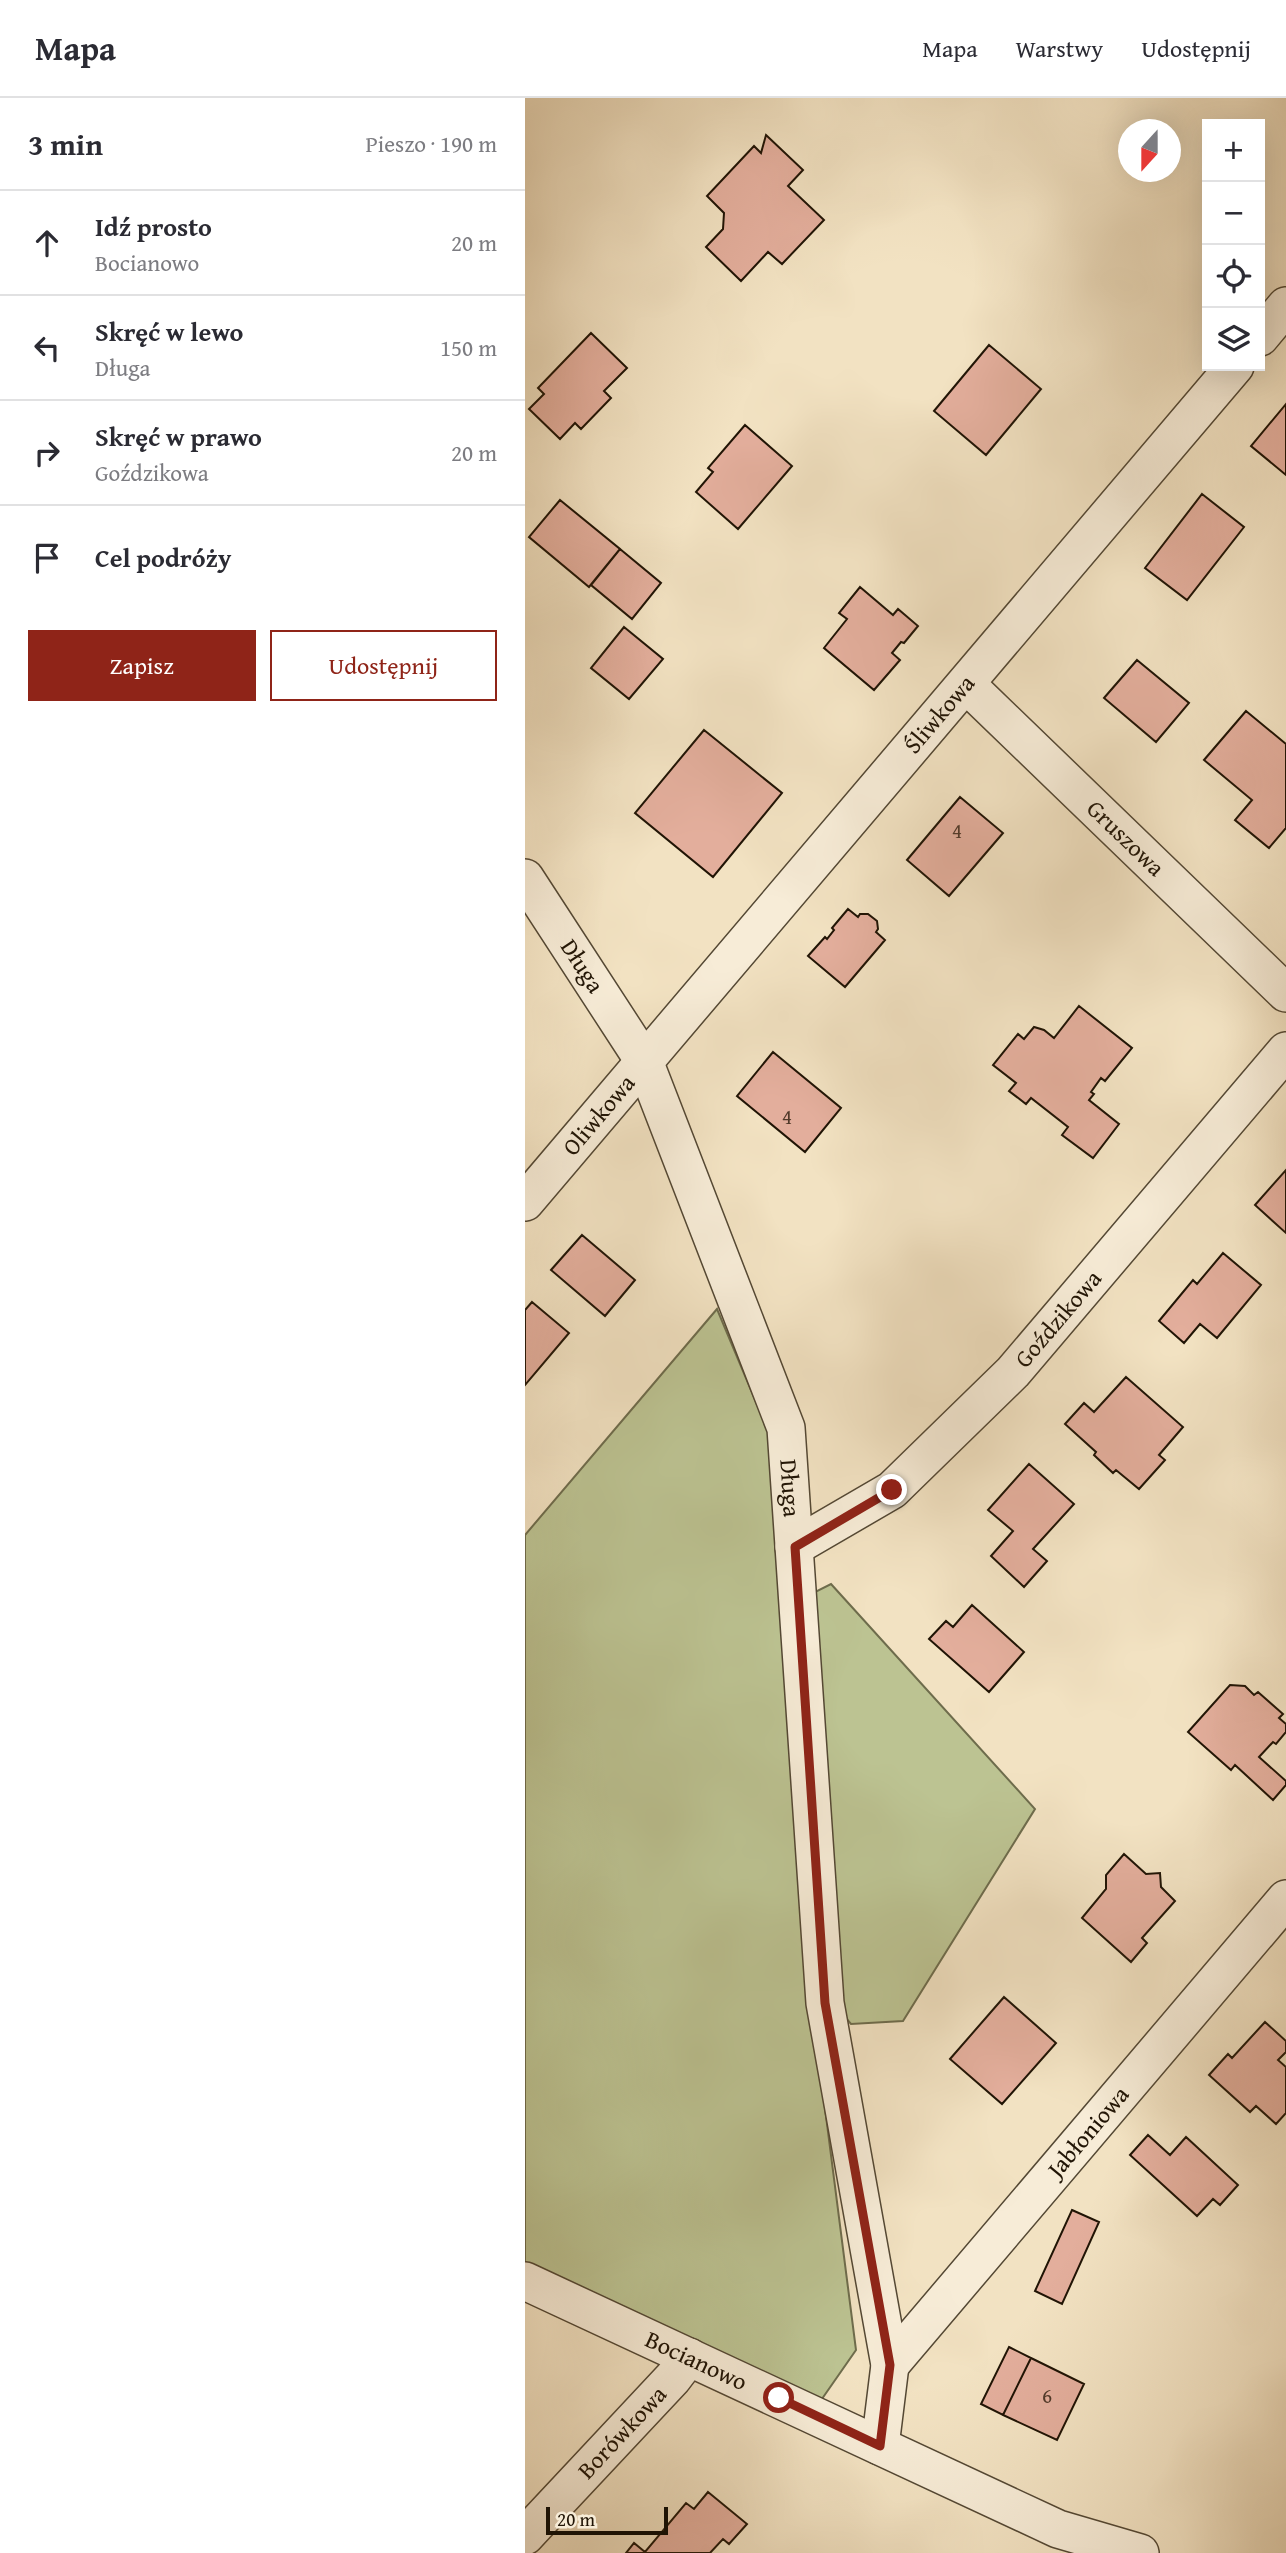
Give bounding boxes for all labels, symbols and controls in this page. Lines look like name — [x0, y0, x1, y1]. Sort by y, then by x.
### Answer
text: Mapa — [35, 24, 116, 72]
text: Mapa — [922, 31, 978, 66]
text: Warstwy — [1016, 31, 1103, 66]
text: Udostępnij — [1141, 31, 1251, 66]
north arrow — [1118, 119, 1181, 182]
map controls — [1202, 119, 1265, 371]
button: + — [1202, 119, 1265, 182]
text: 3 min — [28, 122, 103, 166]
text: Pieszo · 190 m — [365, 127, 497, 160]
button: − — [1202, 182, 1265, 245]
text: Idź prosto — [95, 207, 212, 246]
icon: ahead — [28, 224, 66, 262]
text: 20 m — [451, 226, 497, 259]
button: locate — [1202, 245, 1265, 308]
text: Bocianowo — [95, 246, 199, 279]
button: layers — [1202, 308, 1265, 371]
text: Skręć w lewo — [95, 312, 243, 351]
icon: left — [28, 329, 66, 367]
text: 150 m — [440, 331, 497, 364]
text: Długa — [95, 351, 150, 384]
text: Skręć w prawo — [95, 417, 262, 456]
icon: right — [28, 434, 66, 472]
text: 20 m — [451, 436, 497, 469]
text: Goździkowa — [95, 456, 209, 489]
text: Cel podróży — [95, 538, 231, 577]
icon: arrive — [28, 539, 66, 577]
button: Zapisz — [28, 630, 256, 701]
button: Udostępnij — [270, 630, 497, 701]
street label: Śliwkowa — [895, 666, 983, 761]
street label: Gruszowa — [1079, 792, 1174, 885]
house number: 4 — [952, 815, 962, 846]
street label: Długa — [552, 932, 613, 1000]
street label: Oliwkowa — [554, 1066, 643, 1163]
house number: 4 — [782, 1101, 792, 1132]
street label: Goździkowa — [1006, 1262, 1110, 1375]
street label: Długa — [771, 1458, 810, 1519]
route end — [876, 1474, 907, 1505]
street label: Jabłoniowa — [1037, 2077, 1137, 2187]
street label: Bocianowo — [640, 2321, 753, 2399]
street label: Borówkowa — [569, 2377, 675, 2487]
house number: 6 — [1042, 2380, 1052, 2411]
route start — [763, 2382, 794, 2413]
scale bar — [546, 2504, 669, 2536]
text: 20 m — [557, 2505, 595, 2533]

